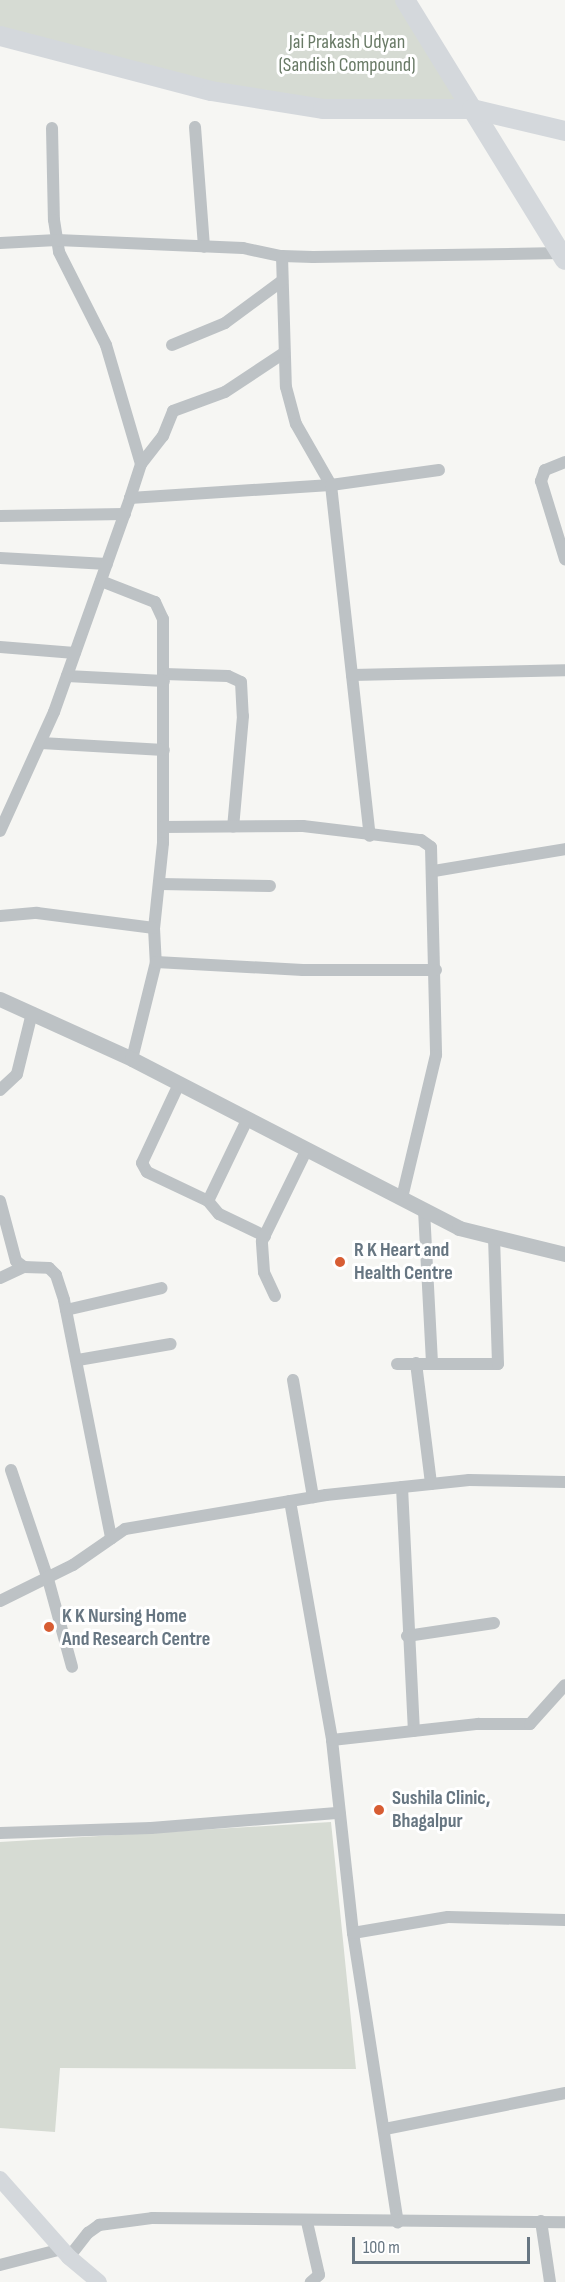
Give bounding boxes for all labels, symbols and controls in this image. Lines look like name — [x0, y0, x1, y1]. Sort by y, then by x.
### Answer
park label: Jai Prakash Udyan (Sandish Compound) — [279, 30, 415, 77]
place label: R K Heart and Health Centre — [354, 1238, 453, 1285]
marker: R K Heart and Health Centre — [331, 1253, 349, 1271]
place label: K K Nursing Home And Research Centre — [62, 1604, 210, 1651]
marker: K K Nursing Home And Research Centre — [40, 1618, 58, 1636]
place label: Sushila Clinic, Bhagalpur — [392, 1786, 491, 1833]
marker: Sushila Clinic, Bhagalpur — [370, 1801, 388, 1819]
scale bar — [355, 2225, 534, 2263]
text: 100 m — [363, 2237, 400, 2258]

